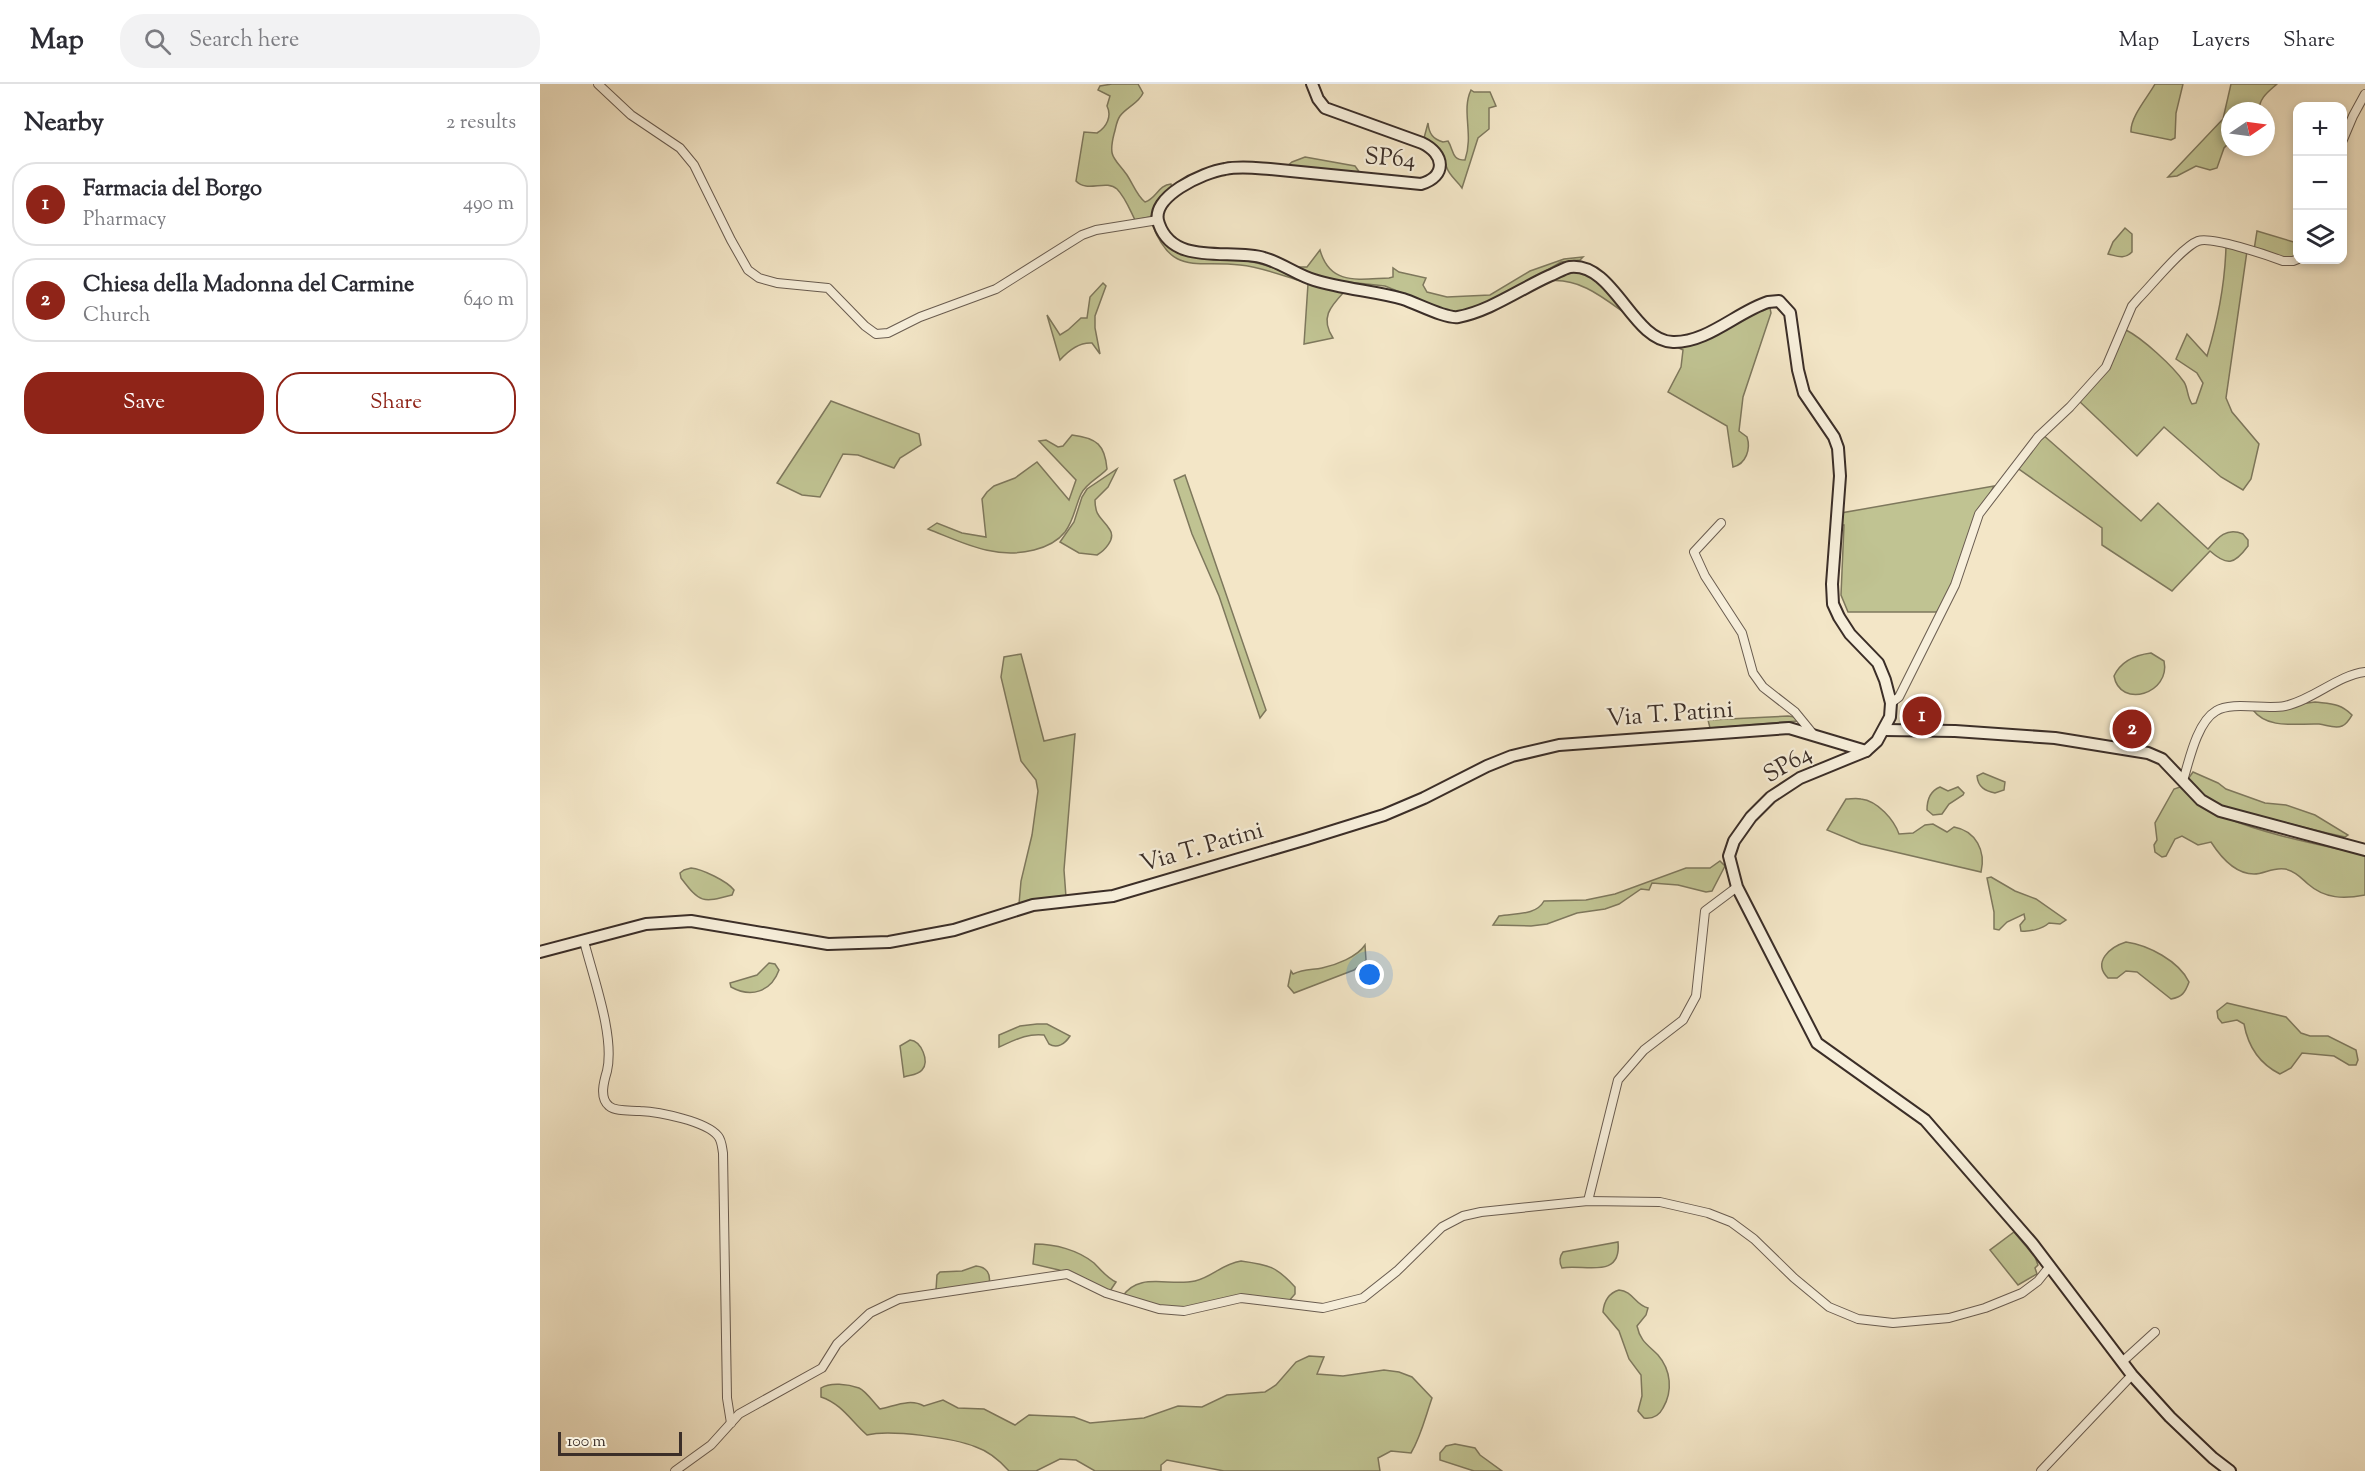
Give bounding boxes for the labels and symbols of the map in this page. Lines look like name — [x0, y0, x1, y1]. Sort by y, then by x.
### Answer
north arrow — [2221, 102, 2275, 156]
street label: SP64 — [1363, 140, 1417, 178]
street label: Via T. Patini — [1606, 694, 1735, 736]
pin: 1 — [1902, 694, 1942, 738]
pin: 2 — [2112, 706, 2152, 752]
street label: SP64 — [1757, 738, 1819, 792]
street label: Via T. Patini — [1136, 814, 1268, 882]
your location — [1355, 960, 1384, 989]
scale bar — [558, 1429, 682, 1456]

